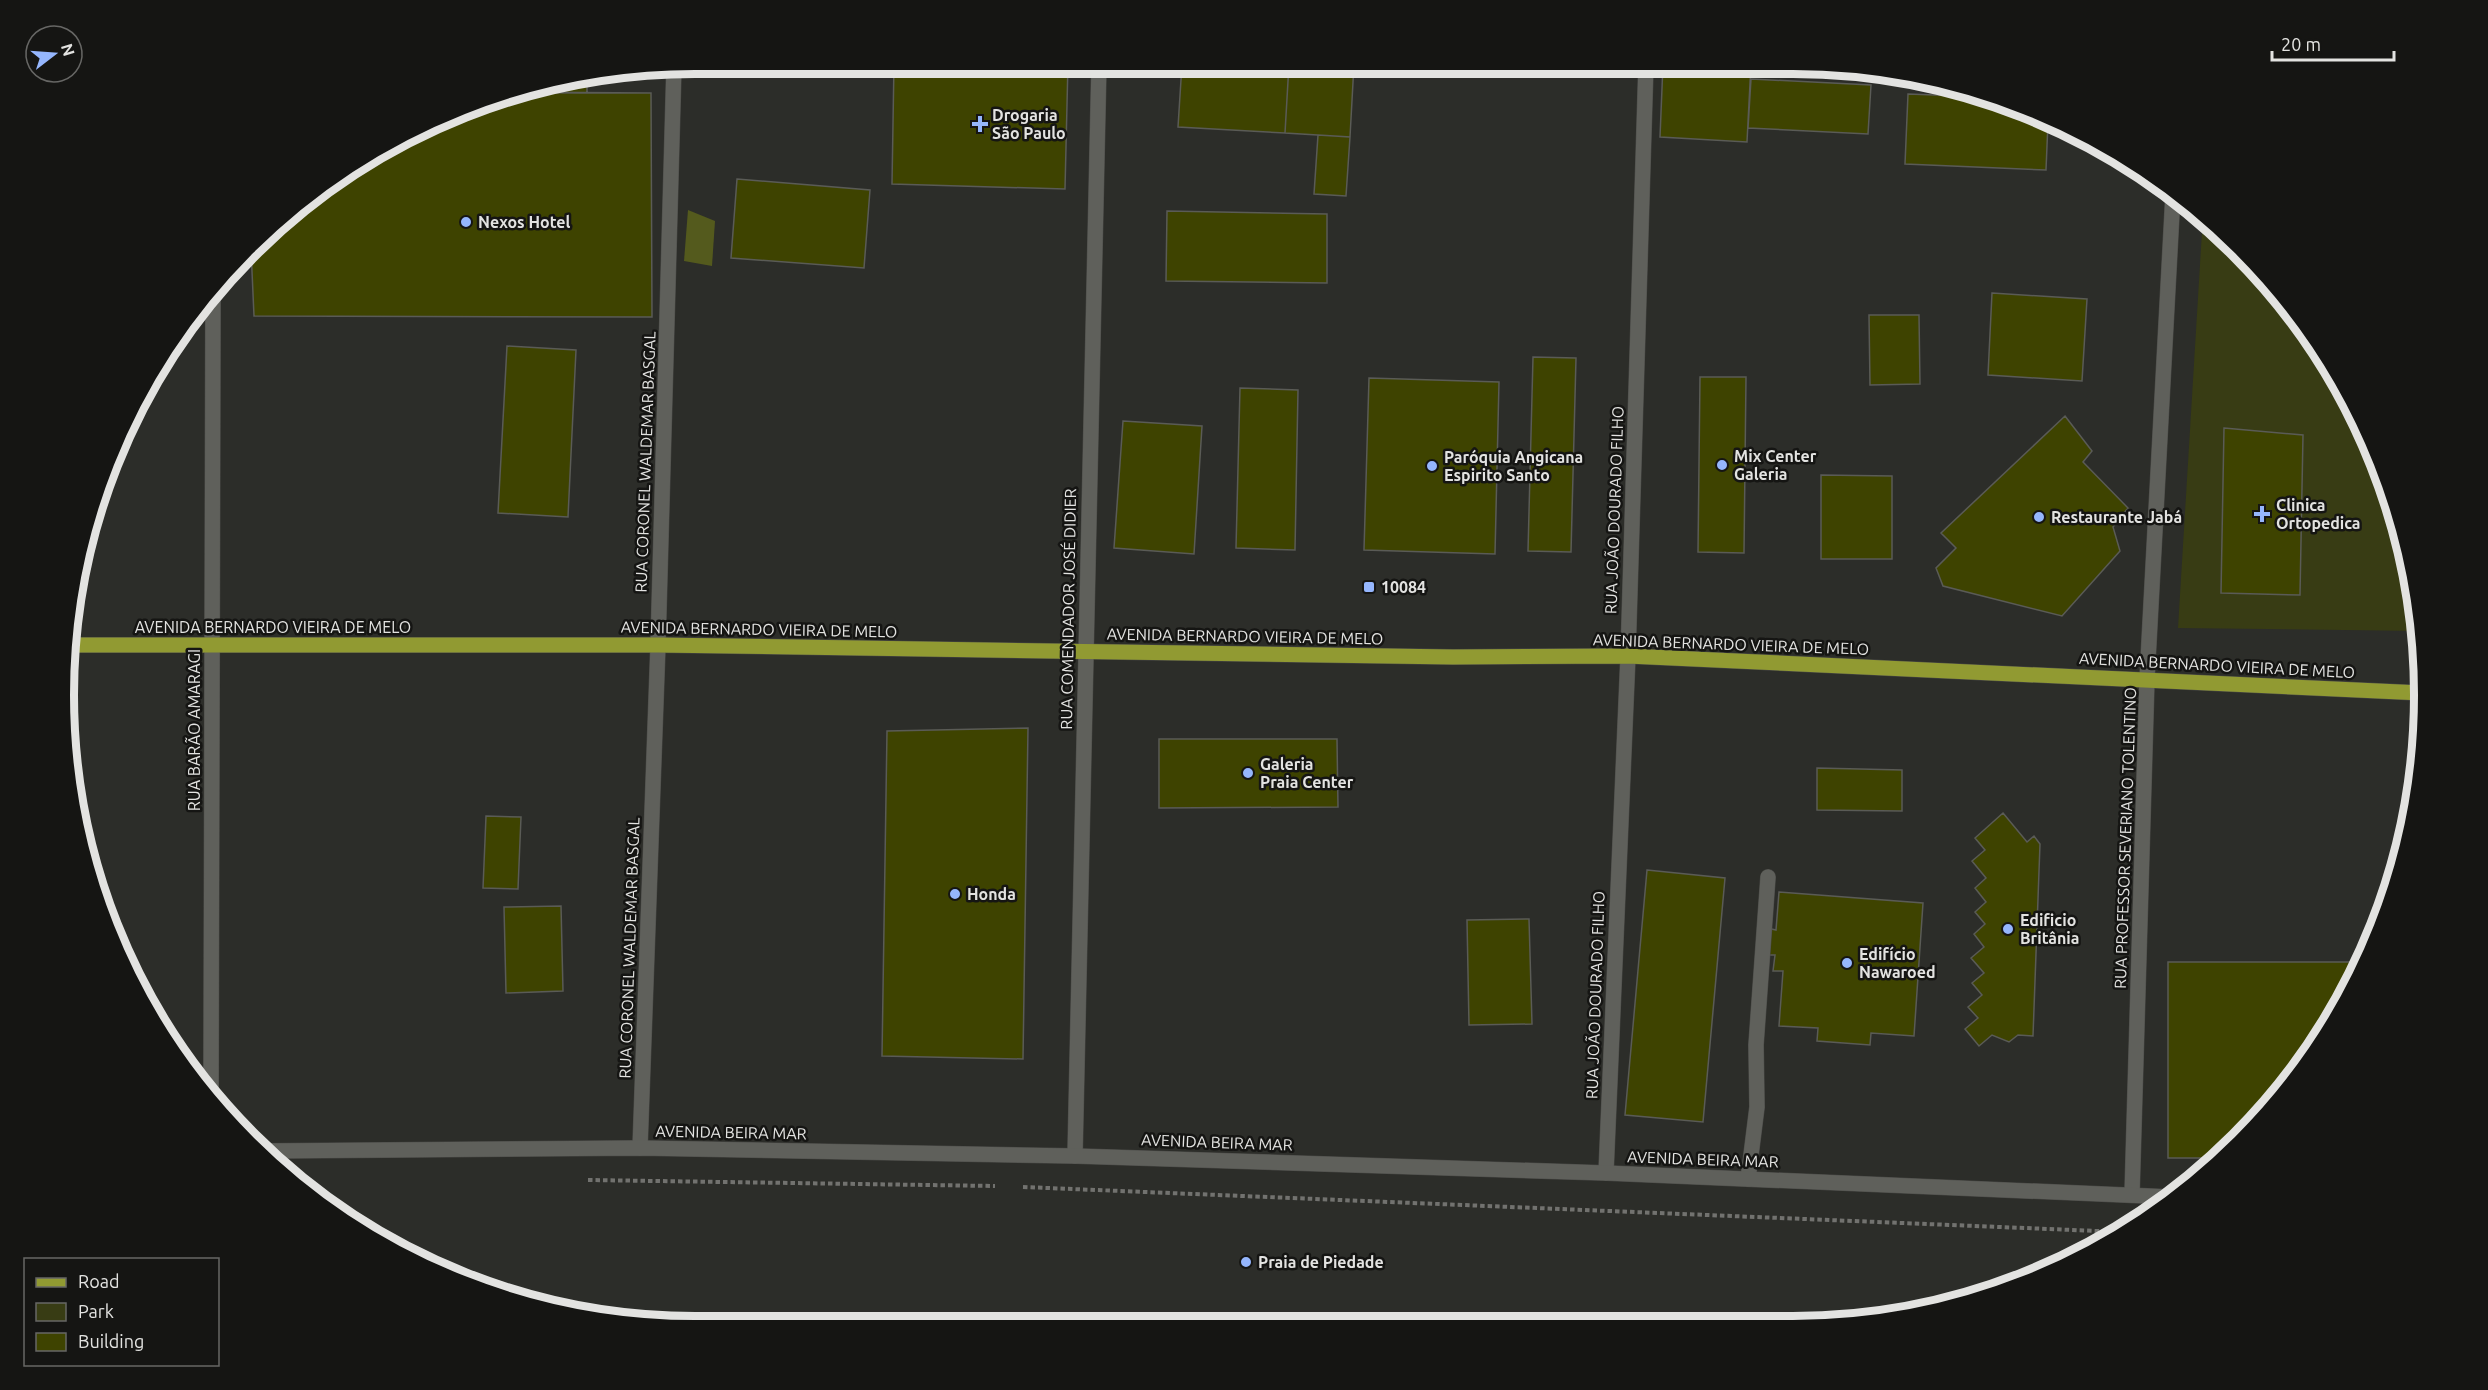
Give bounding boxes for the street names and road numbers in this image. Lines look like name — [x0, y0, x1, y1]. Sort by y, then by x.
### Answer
street label: RUA CORONEL WALDEMAR BASGAL — [631, 331, 659, 593]
street label: RUA JOÃO DOURADO FILHO — [1600, 405, 1627, 614]
street label: RUA COMENDADOR JOSÉ DIDIER — [1055, 488, 1079, 730]
street label: AVENIDA BERNARDO VIEIRA DE MELO — [135, 618, 411, 636]
street label: AVENIDA BERNARDO VIEIRA DE MELO — [621, 618, 897, 640]
street label: AVENIDA BERNARDO VIEIRA DE MELO — [1107, 625, 1383, 647]
street label: AVENIDA BERNARDO VIEIRA DE MELO — [1593, 630, 1869, 658]
street label: RUA BARÃO AMARAGI — [184, 649, 203, 811]
street label: AVENIDA BERNARDO VIEIRA DE MELO — [2079, 649, 2355, 681]
street label: RUA PROFESSOR SEVERIANO TOLENTINO — [2111, 687, 2139, 989]
street label: RUA CORONEL WALDEMAR BASGAL — [615, 817, 643, 1079]
street label: RUA JOÃO DOURADO FILHO — [1581, 890, 1608, 1099]
street label: AVENIDA BEIRA MAR — [655, 1122, 807, 1142]
street label: AVENIDA BEIRA MAR — [1141, 1130, 1293, 1154]
street label: AVENIDA BEIRA MAR — [1627, 1147, 1779, 1171]

